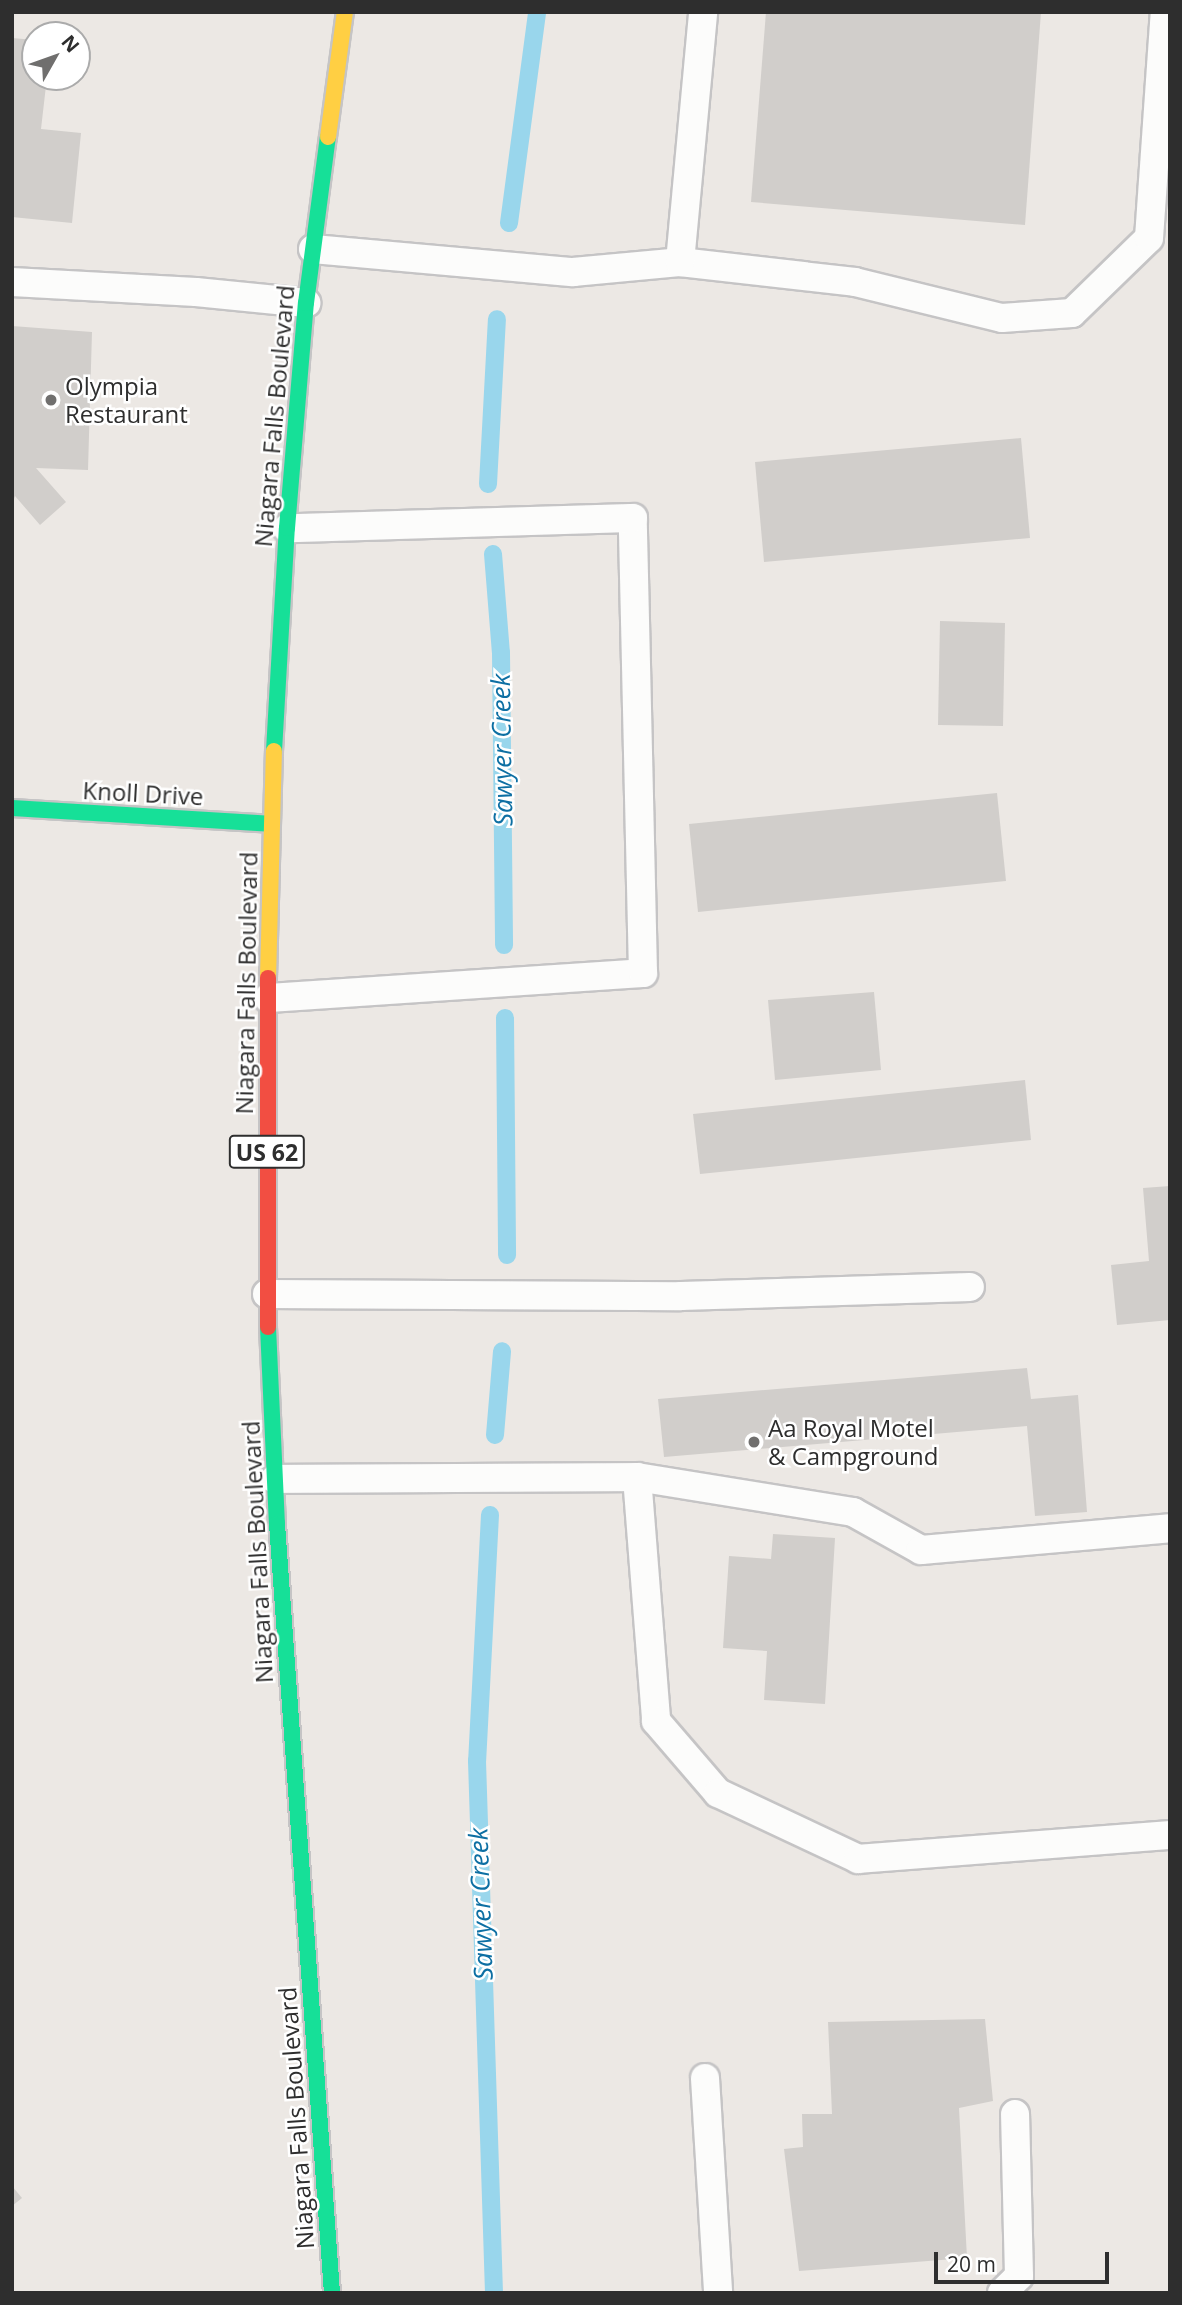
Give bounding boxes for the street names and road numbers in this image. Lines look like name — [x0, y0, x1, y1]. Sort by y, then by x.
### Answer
street label: Niagara Falls Boulevard — [248, 284, 300, 548]
street label: Knoll Drive — [82, 775, 204, 811]
street label: Niagara Falls Boulevard — [229, 851, 263, 1115]
road number: US 62 — [229, 1133, 306, 1172]
street label: Niagara Falls Boulevard — [236, 1420, 278, 1684]
street label: Niagara Falls Boulevard — [272, 1986, 320, 2250]

